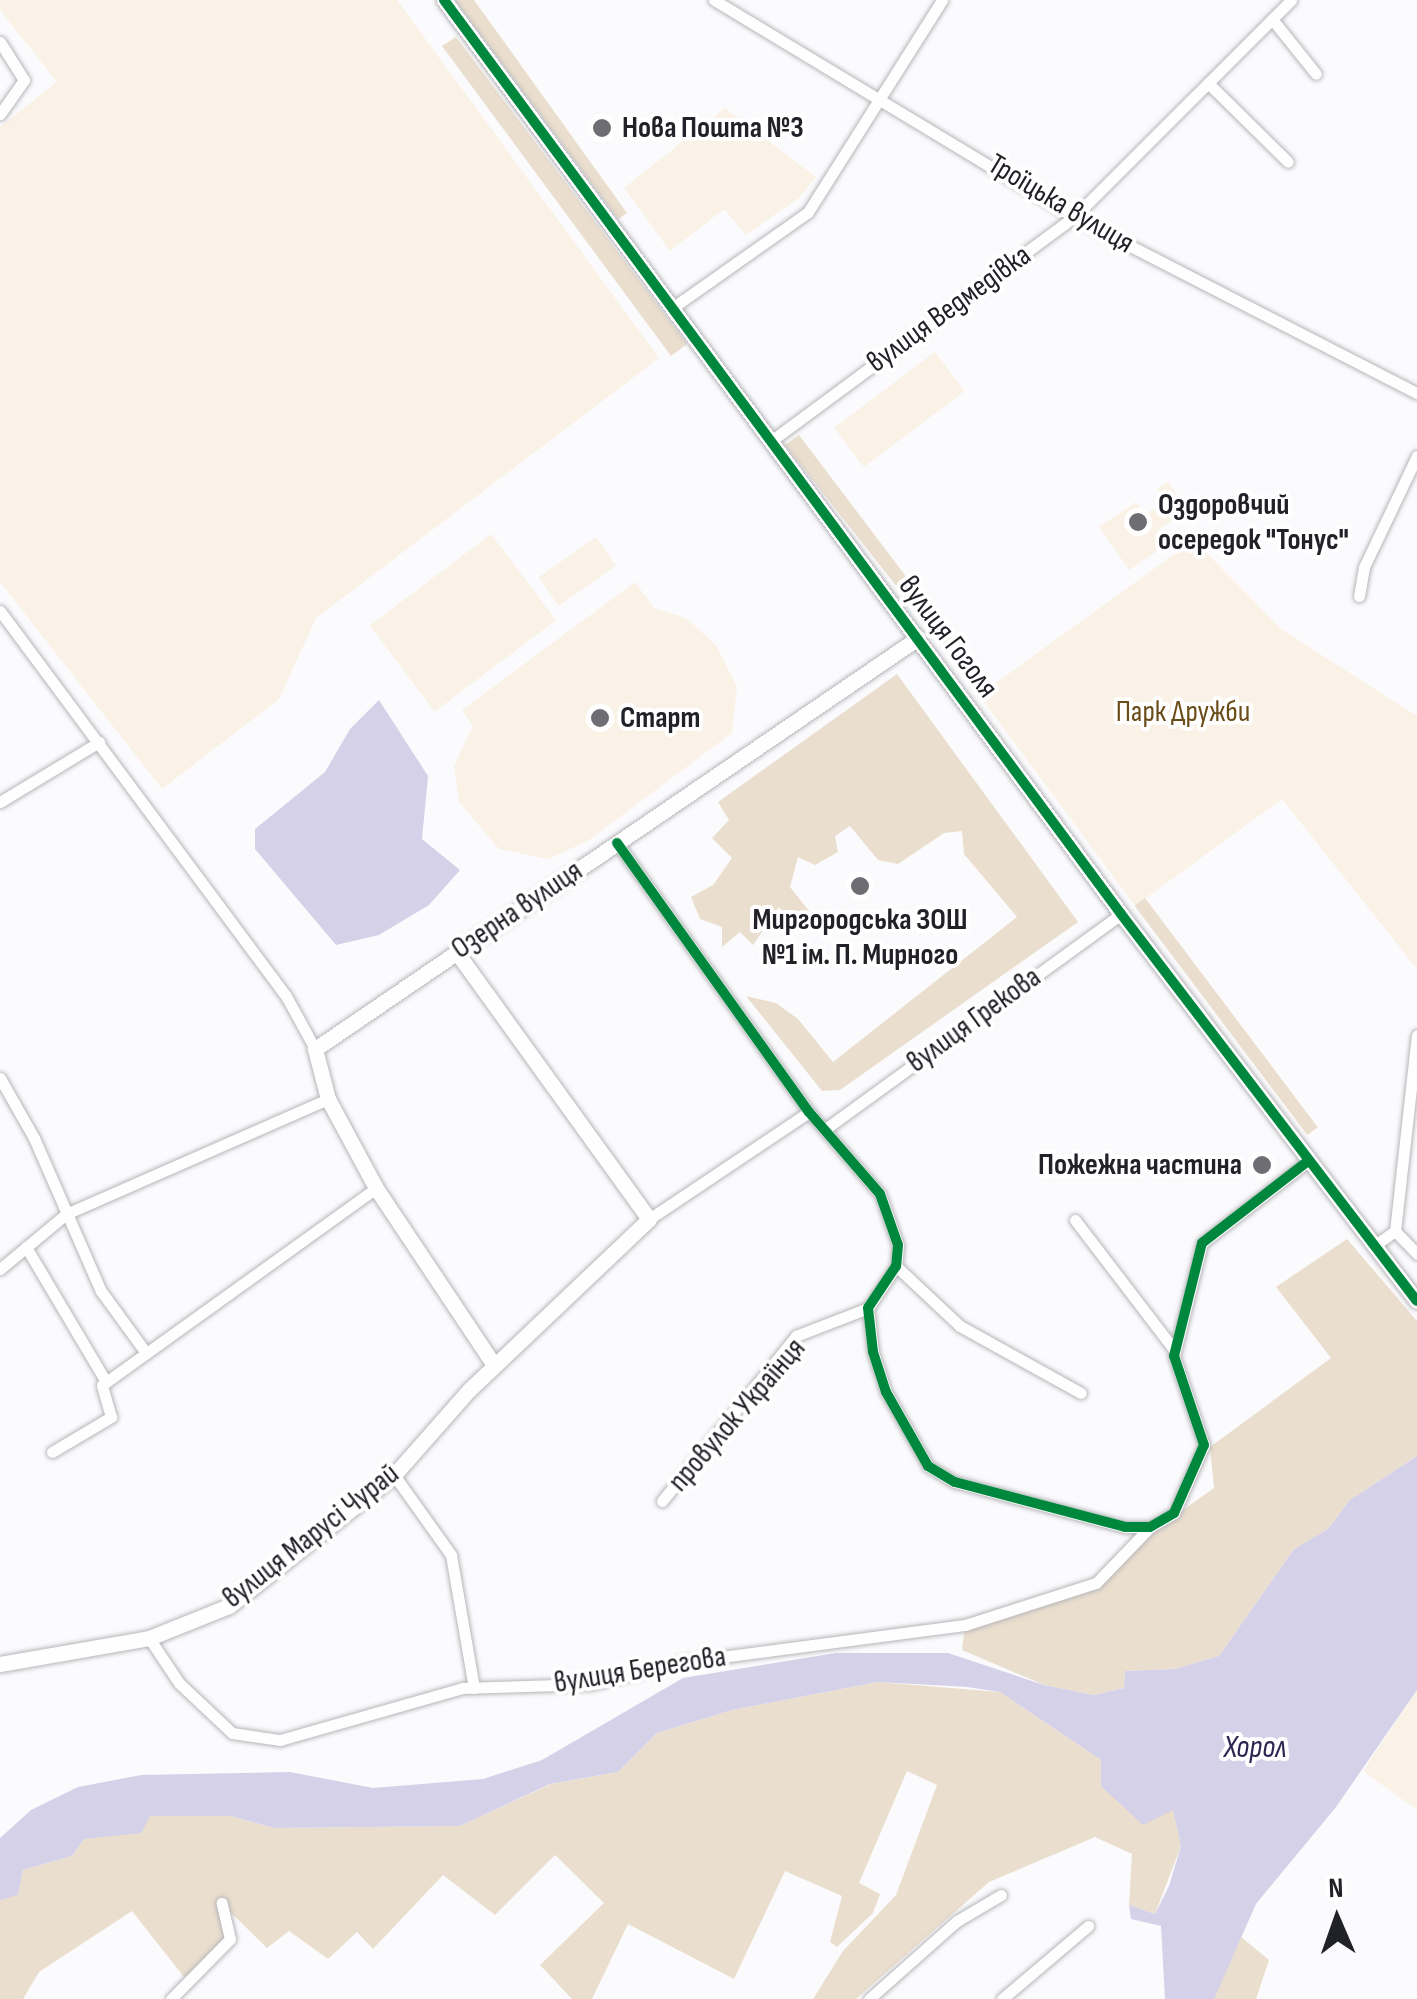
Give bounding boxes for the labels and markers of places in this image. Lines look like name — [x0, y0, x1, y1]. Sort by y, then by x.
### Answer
place label: Нова Пошта №3 — [622, 110, 804, 146]
marker: Нова Пошта №3 — [591, 117, 613, 139]
place label: Оздоровчий осередок "Тонус" — [1158, 487, 1349, 558]
marker: Оздоровчий осередок "Тонус" — [1127, 511, 1149, 533]
place label: Старт — [620, 700, 700, 736]
marker: Старт — [589, 707, 611, 729]
marker: Миргородська ЗОШ №1 ім. П. Мирного — [849, 875, 871, 897]
place label: Миргородська ЗОШ №1 ім. П. Мирного — [753, 902, 967, 972]
place label: Пожежна частина — [1038, 1147, 1242, 1183]
marker: Пожежна частина — [1251, 1154, 1273, 1176]

